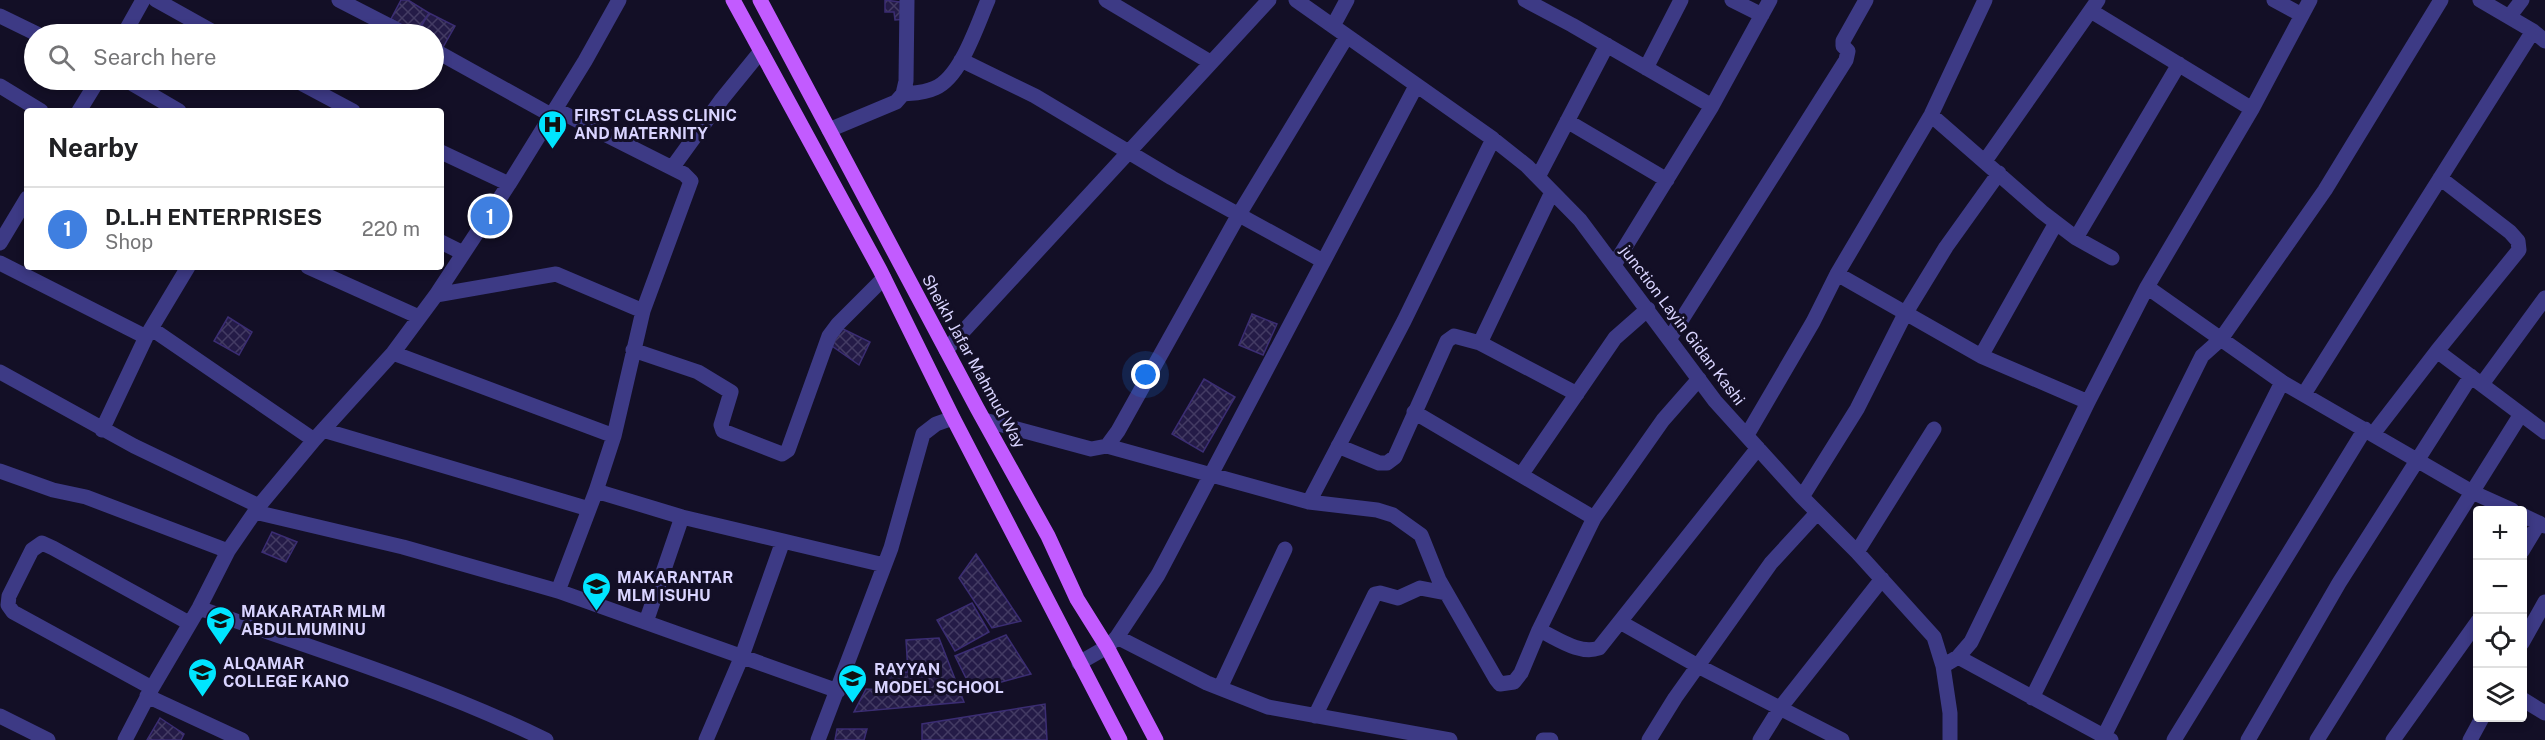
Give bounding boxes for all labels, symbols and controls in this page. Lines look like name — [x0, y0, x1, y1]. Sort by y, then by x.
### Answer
search box — [24, 24, 444, 90]
icon: search — [45, 41, 78, 74]
text: Search here — [93, 44, 217, 70]
place label: FIRST CLASS CLINIC AND MATERNITY — [574, 106, 737, 143]
hospital icon: FIRST CLASS CLINIC AND MATERNITY — [537, 108, 569, 150]
text: Nearby — [48, 132, 138, 163]
pin: 1 — [470, 194, 510, 238]
text: D.L.H ENTERPRISES — [105, 204, 322, 230]
text: 1 — [63, 217, 72, 241]
text: 220 m — [362, 217, 420, 241]
text: Shop — [105, 230, 153, 254]
street label: junction Layin Gidan Kashi — [1616, 241, 1749, 409]
street label: Sheikh Jafar Mahmud Way — [918, 271, 1029, 452]
your location — [1131, 360, 1160, 389]
map controls — [2473, 506, 2527, 722]
button: + — [2473, 506, 2527, 560]
button: − — [2473, 560, 2527, 614]
place label: MAKARANTAR MLM ISUHU — [617, 568, 733, 605]
school or university icon: MAKARANTAR MLM ISUHU — [580, 570, 612, 612]
place label: MAKARATAR MLM ABDULMUMINU — [241, 602, 386, 639]
school or university icon: MAKARATAR MLM ABDULMUMINU — [204, 604, 236, 646]
button: locate — [2473, 614, 2527, 668]
place label: ALQAMAR COLLEGE KANO — [223, 654, 349, 691]
school or university icon: ALQAMAR COLLEGE KANO — [186, 656, 218, 698]
place label: RAYYAN MODEL SCHOOL — [874, 660, 1004, 697]
school or university icon: RAYYAN MODEL SCHOOL — [837, 662, 869, 704]
button: layers — [2473, 668, 2527, 722]

